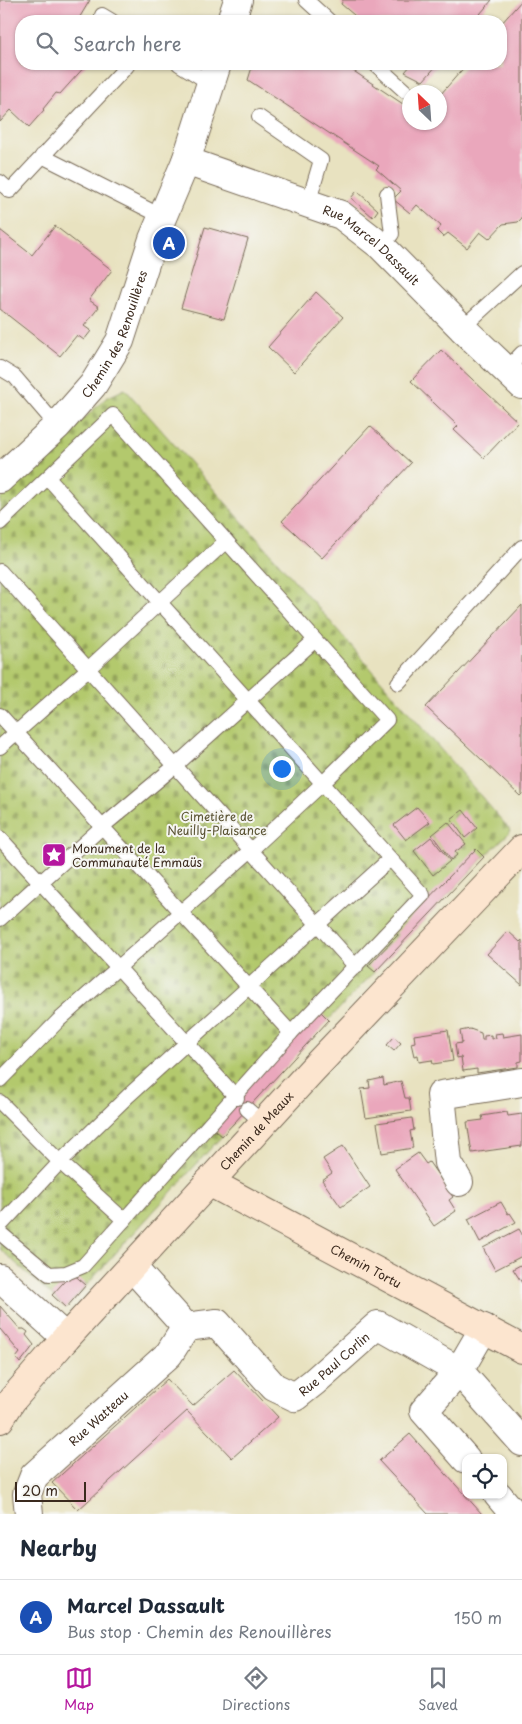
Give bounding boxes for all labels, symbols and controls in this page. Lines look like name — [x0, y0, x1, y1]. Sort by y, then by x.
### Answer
search box — [15, 15, 507, 70]
icon: search — [33, 29, 61, 57]
text: Search here — [73, 29, 182, 57]
north arrow — [402, 85, 447, 130]
street label: Rue Marcel Dassault — [320, 200, 424, 289]
pin: A — [153, 224, 185, 262]
street label: Chemin des Renouillères — [77, 268, 151, 402]
your location — [269, 756, 295, 782]
park label: Cimetière de Neuilly-Plaisance — [167, 807, 267, 839]
place label: Monument de la Communauté Emmaüs — [72, 839, 203, 871]
place icon: Monument de la Communauté Emmaüs — [41, 842, 67, 868]
street label: Chemin de Meaux — [215, 1087, 297, 1174]
street label: Chemin Tortu — [327, 1239, 405, 1292]
street label: Rue Paul Corlin — [294, 1328, 373, 1400]
street label: Rue Watteau — [64, 1386, 132, 1450]
map controls — [462, 1454, 507, 1499]
button: locate — [462, 1454, 507, 1499]
scale bar — [15, 1479, 86, 1502]
text: 20 m — [22, 1480, 58, 1501]
text: Nearby — [20, 1531, 97, 1563]
text: Marcel Dassault — [67, 1591, 225, 1619]
text: A — [30, 1605, 42, 1629]
text: 150 m — [454, 1605, 502, 1629]
text: Bus stop · Chemin des Renouillères — [67, 1619, 332, 1643]
tab: Map — [64, 1664, 94, 1715]
tab: Directions — [222, 1664, 290, 1715]
tab: Saved — [418, 1664, 458, 1715]

